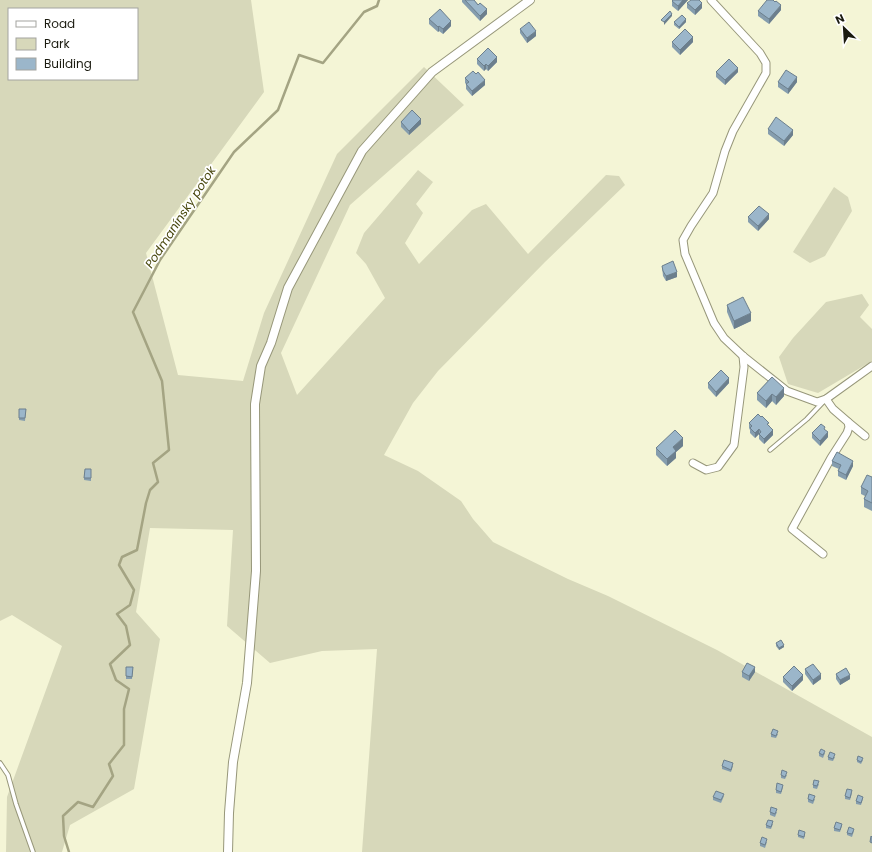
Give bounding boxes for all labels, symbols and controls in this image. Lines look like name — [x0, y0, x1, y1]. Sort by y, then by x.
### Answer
legend — [8, 8, 138, 80]
north arrow — [824, 8, 864, 48]
text: N — [833, 10, 847, 28]
text: Road — [44, 15, 75, 32]
text: Park — [44, 35, 71, 52]
text: Building — [44, 55, 92, 72]
water label: Podmanínsky potok — [141, 162, 220, 271]

